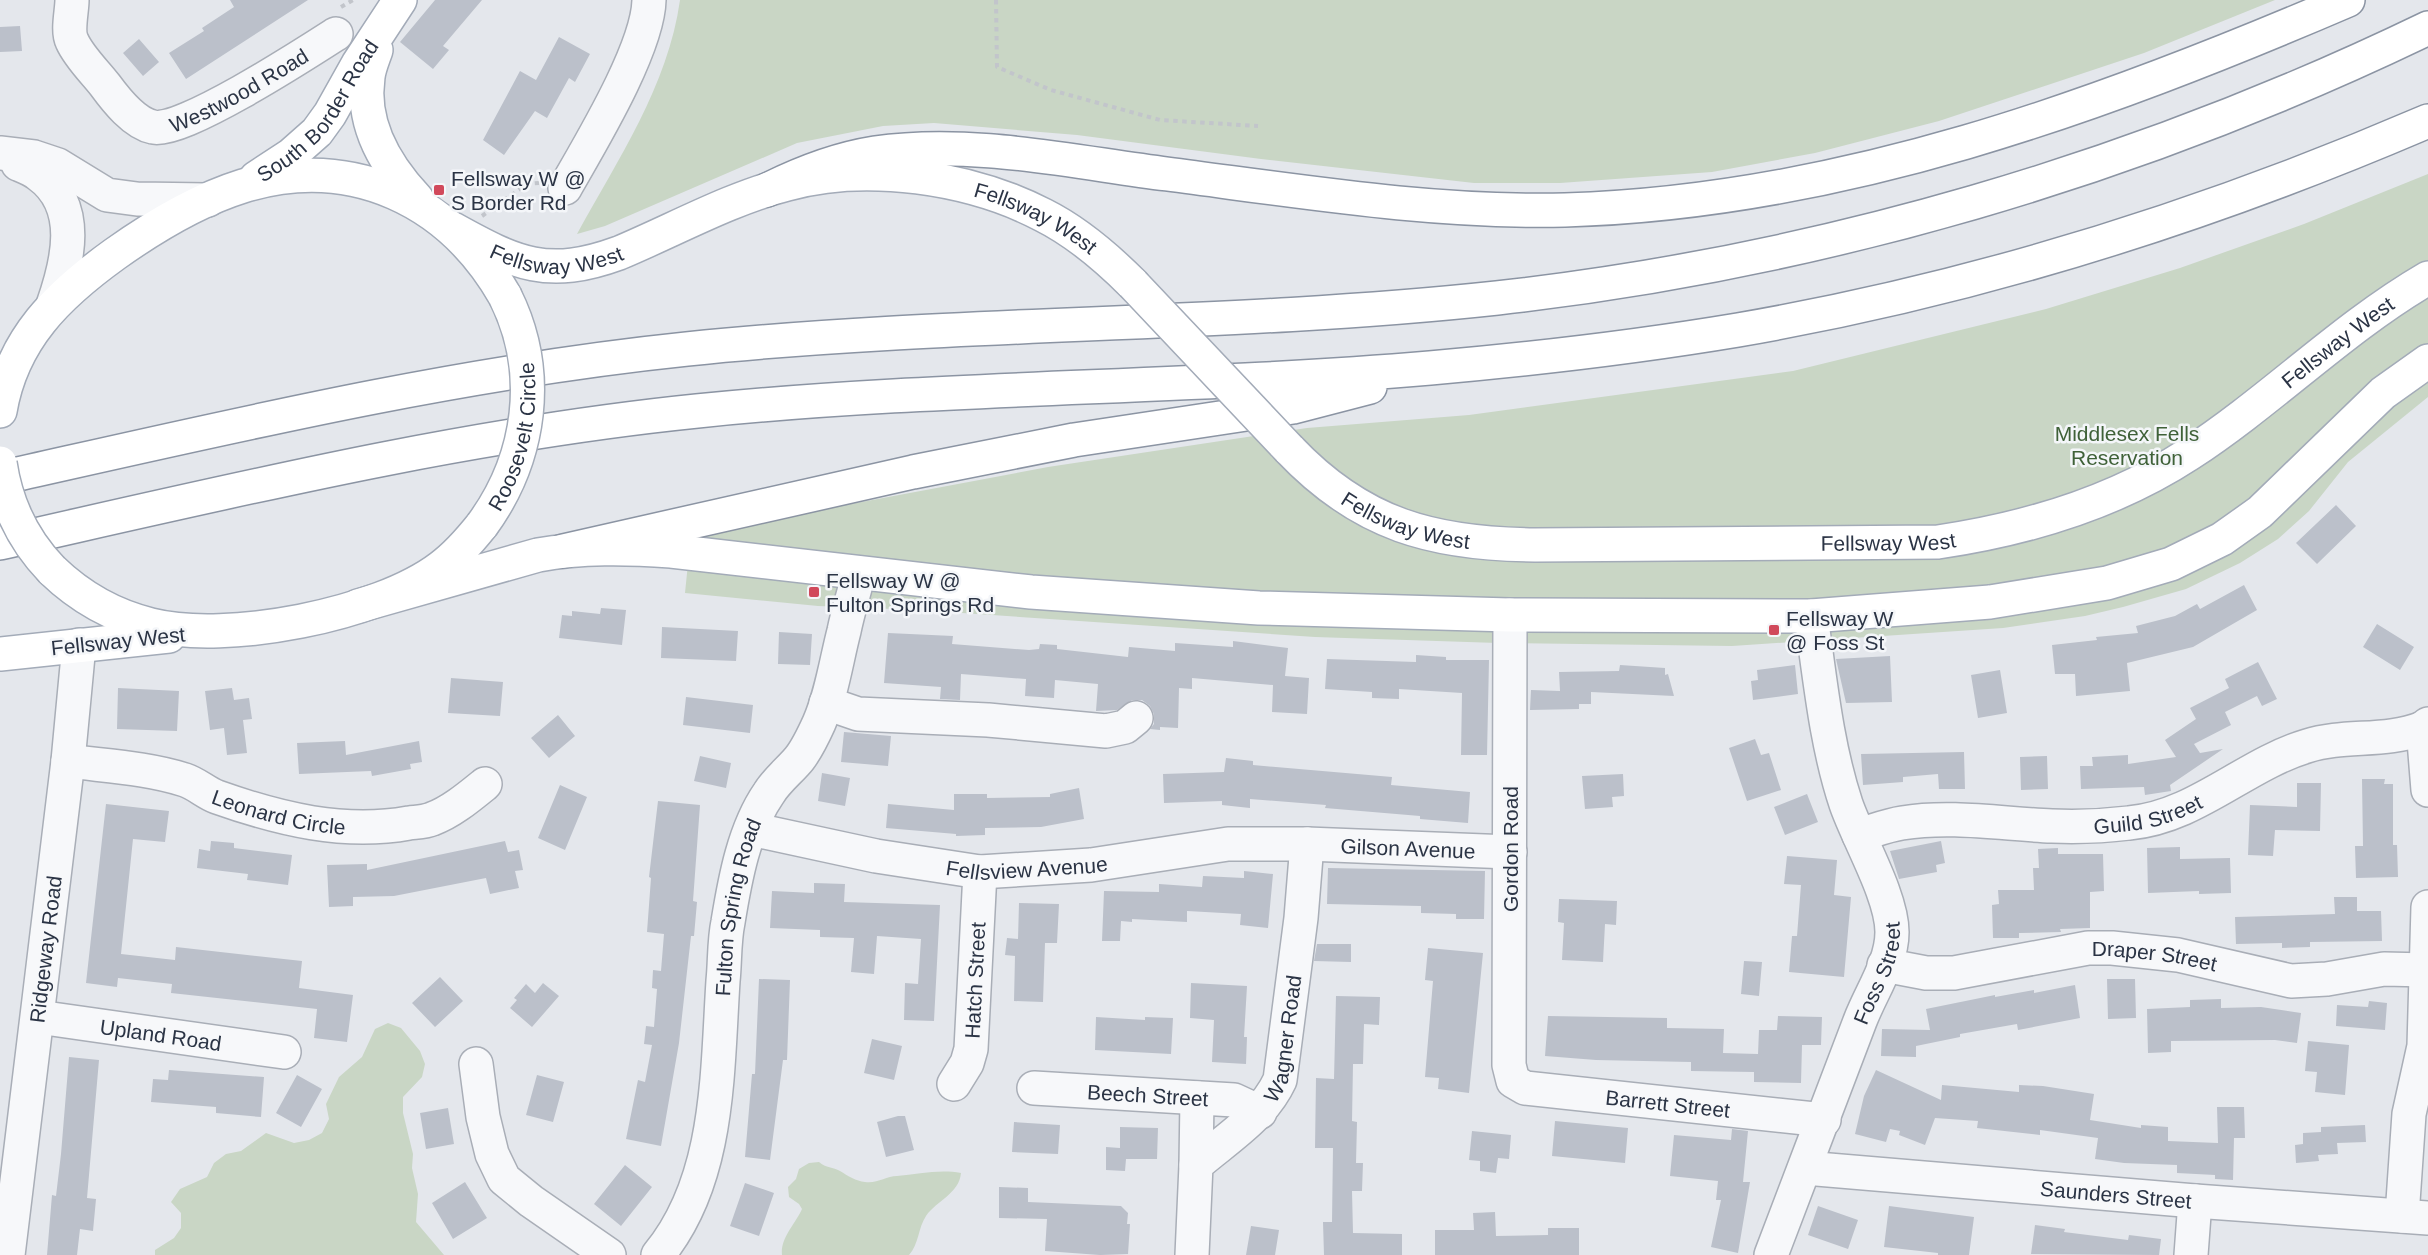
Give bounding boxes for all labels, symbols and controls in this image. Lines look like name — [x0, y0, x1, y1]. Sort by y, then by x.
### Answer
street label: South Border Road — [252, 35, 382, 186]
street label: Westwood Road — [166, 43, 312, 136]
place label: Fellsway W @ S Border Rd — [451, 167, 586, 214]
street label: Fellsway West — [972, 178, 1102, 258]
marker: Fellsway W @ S Border Rd — [432, 183, 446, 197]
street label: Fellsway West — [487, 239, 626, 278]
street label: Fellsway West — [2277, 292, 2398, 392]
street label: Roosevelt Circle — [483, 361, 539, 515]
park label: Middlesex Fells Reservation — [2055, 422, 2199, 469]
street label: Fellsway West — [1338, 487, 1471, 553]
street label: Fellsway West — [1821, 528, 1957, 554]
place label: Fellsway W @ Fulton Springs Rd — [826, 569, 994, 616]
marker: Fellsway W @ Fulton Springs Rd — [807, 585, 821, 599]
place label: Fellsway W @ Foss St — [1786, 607, 1894, 654]
street label: Fellsway West — [50, 622, 186, 659]
marker: Fellsway W @ Foss St — [1767, 623, 1781, 637]
street label: Leonard Circle — [209, 785, 346, 838]
street label: Gordon Road — [1499, 786, 1522, 912]
street label: Guild Street — [2093, 790, 2206, 837]
street label: Fulton Spring Road — [711, 815, 765, 997]
street label: Gilson Avenue — [1340, 834, 1476, 862]
street label: Fellsview Avenue — [945, 851, 1109, 883]
street label: Ridgeway Road — [25, 874, 65, 1024]
street label: Hatch Street — [960, 921, 989, 1039]
street label: Foss Street — [1848, 921, 1904, 1027]
street label: Draper Street — [2092, 937, 2219, 975]
street label: Wagner Road — [1259, 974, 1305, 1106]
street label: Upland Road — [98, 1014, 223, 1054]
street label: Beech Street — [1086, 1080, 1209, 1110]
street label: Barrett Street — [1604, 1085, 1731, 1121]
street label: Saunders Street — [2039, 1176, 2193, 1212]

